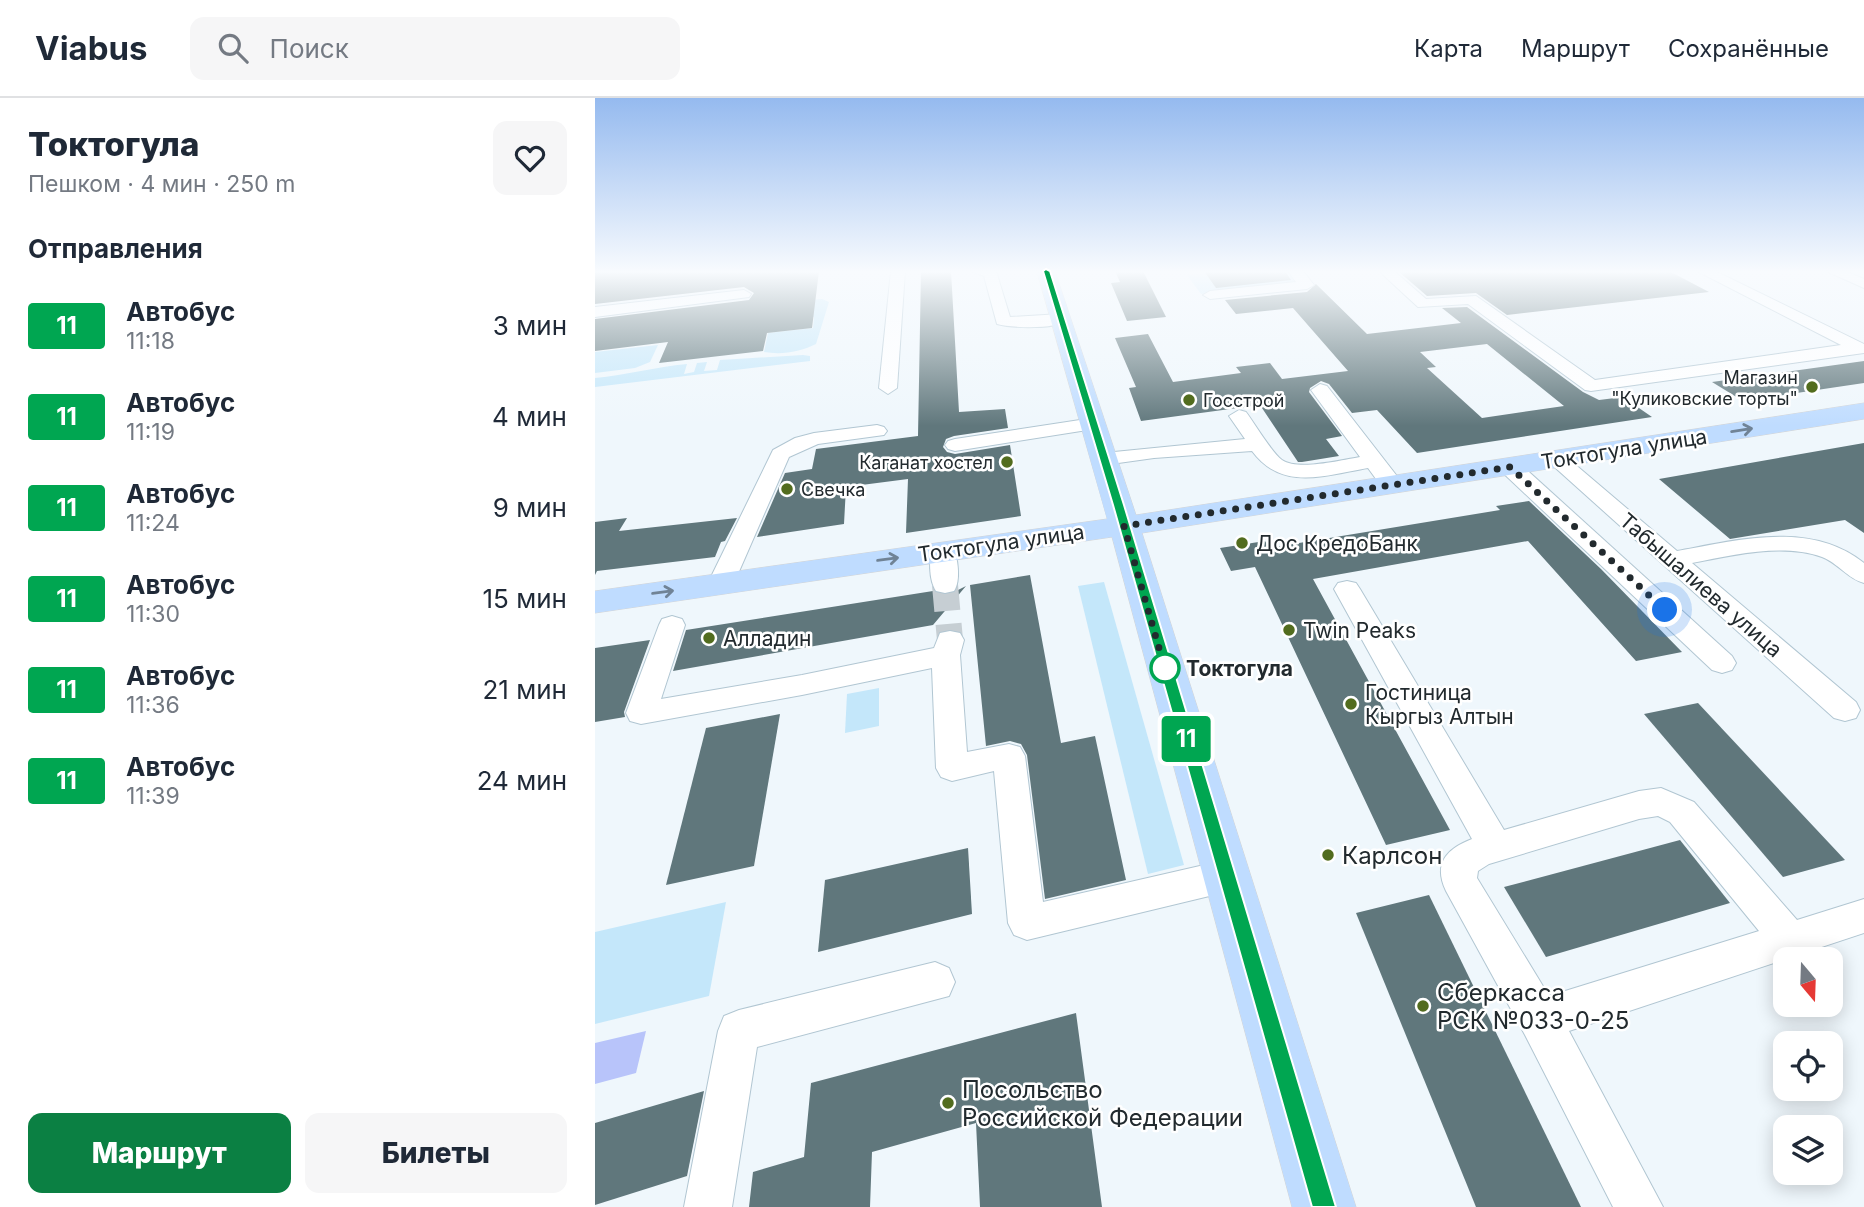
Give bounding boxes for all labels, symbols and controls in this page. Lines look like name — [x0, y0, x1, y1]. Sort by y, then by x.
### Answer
search box — [190, 17, 680, 80]
text: Viabus — [35, 28, 148, 68]
icon: search — [214, 29, 252, 67]
text: Поиск — [270, 33, 349, 64]
text: Карта — [1414, 34, 1483, 63]
text: Маршрут — [1521, 34, 1630, 63]
text: Сохранённые — [1668, 34, 1829, 63]
button: heart — [493, 121, 567, 195]
text: Токтогула — [28, 124, 199, 164]
text: Пешком · 4 мин · 250 m — [28, 170, 295, 198]
text: Отправления — [28, 233, 203, 264]
text: Автобус — [126, 296, 235, 327]
text: 3 мин — [493, 310, 567, 341]
text: 11 — [56, 311, 77, 340]
text: 11:18 — [126, 327, 175, 355]
place label: Магазин "Куликовские торты" — [1611, 367, 1798, 409]
marker: Магазин "Куликовские торты" — [1804, 379, 1820, 395]
text: Автобус — [126, 387, 235, 418]
place label: Госстрой — [1203, 390, 1285, 411]
marker: Госстрой — [1181, 392, 1197, 408]
text: 4 мин — [492, 401, 567, 432]
text: 11 — [56, 402, 77, 431]
text: 11:19 — [126, 418, 175, 446]
one-way arrow — [1731, 423, 1753, 436]
street label: Токтогула улица — [1539, 424, 1709, 474]
place label: Каганат хостел — [859, 452, 993, 473]
marker: Каганат хостел — [999, 454, 1015, 470]
text: Автобус — [126, 478, 235, 509]
place label: Свечка — [801, 479, 865, 500]
marker: Свечка — [779, 481, 795, 497]
text: 9 мин — [493, 492, 567, 523]
text: 11 — [56, 493, 77, 522]
street label: Табышалиева улица — [1615, 508, 1787, 662]
text: 11:24 — [126, 509, 180, 537]
street label: Токтогула улица — [916, 519, 1086, 567]
place label: Дос КредоБанк — [1256, 531, 1418, 556]
marker: Дос КредоБанк — [1234, 535, 1250, 551]
one-way arrow — [876, 552, 899, 565]
text: Автобус — [126, 569, 235, 600]
text: 15 мин — [483, 583, 567, 614]
text: 11 — [56, 584, 77, 613]
one-way arrow — [651, 585, 673, 598]
your location — [1647, 592, 1682, 627]
text: 11:30 — [126, 600, 180, 628]
place label: Twin Peaks — [1303, 618, 1416, 643]
marker: Twin Peaks — [1281, 622, 1297, 638]
place label: Алладин — [723, 626, 811, 651]
marker: Алладин — [701, 630, 717, 646]
marker: Токтогула — [1150, 653, 1180, 683]
place label: Токтогула — [1186, 656, 1293, 681]
text: Автобус — [126, 660, 235, 691]
text: 21 мин — [482, 674, 567, 705]
text: 11 — [56, 675, 77, 704]
place label: Гостиница Кыргыз Алтын — [1365, 680, 1514, 729]
text: 11:36 — [126, 691, 180, 719]
marker: Гостиница Кыргыз Алтын — [1343, 696, 1359, 712]
line badge: 11 — [1155, 716, 1217, 762]
text: 11 — [1176, 724, 1196, 753]
text: Автобус — [126, 751, 235, 782]
text: 24 мин — [477, 765, 567, 796]
text: 11 — [56, 766, 77, 795]
text: 11:39 — [126, 782, 180, 810]
place label: Карлсон — [1342, 841, 1442, 870]
marker: Карлсон — [1320, 847, 1336, 863]
north arrow — [1773, 947, 1843, 1017]
map controls — [1773, 947, 1843, 1185]
place label: Сберкасса РСК №033-0-25 — [1437, 978, 1629, 1035]
marker: Сберкасса РСК №033-0-25 — [1415, 998, 1431, 1014]
button: locate — [1773, 1031, 1843, 1101]
place label: Посольство Российской Федерации — [962, 1075, 1243, 1132]
marker: Посольство Российской Федерации — [940, 1095, 956, 1111]
button: Маршрут — [28, 1113, 291, 1193]
button: Билеты — [305, 1113, 567, 1193]
button: layers — [1773, 1115, 1843, 1185]

